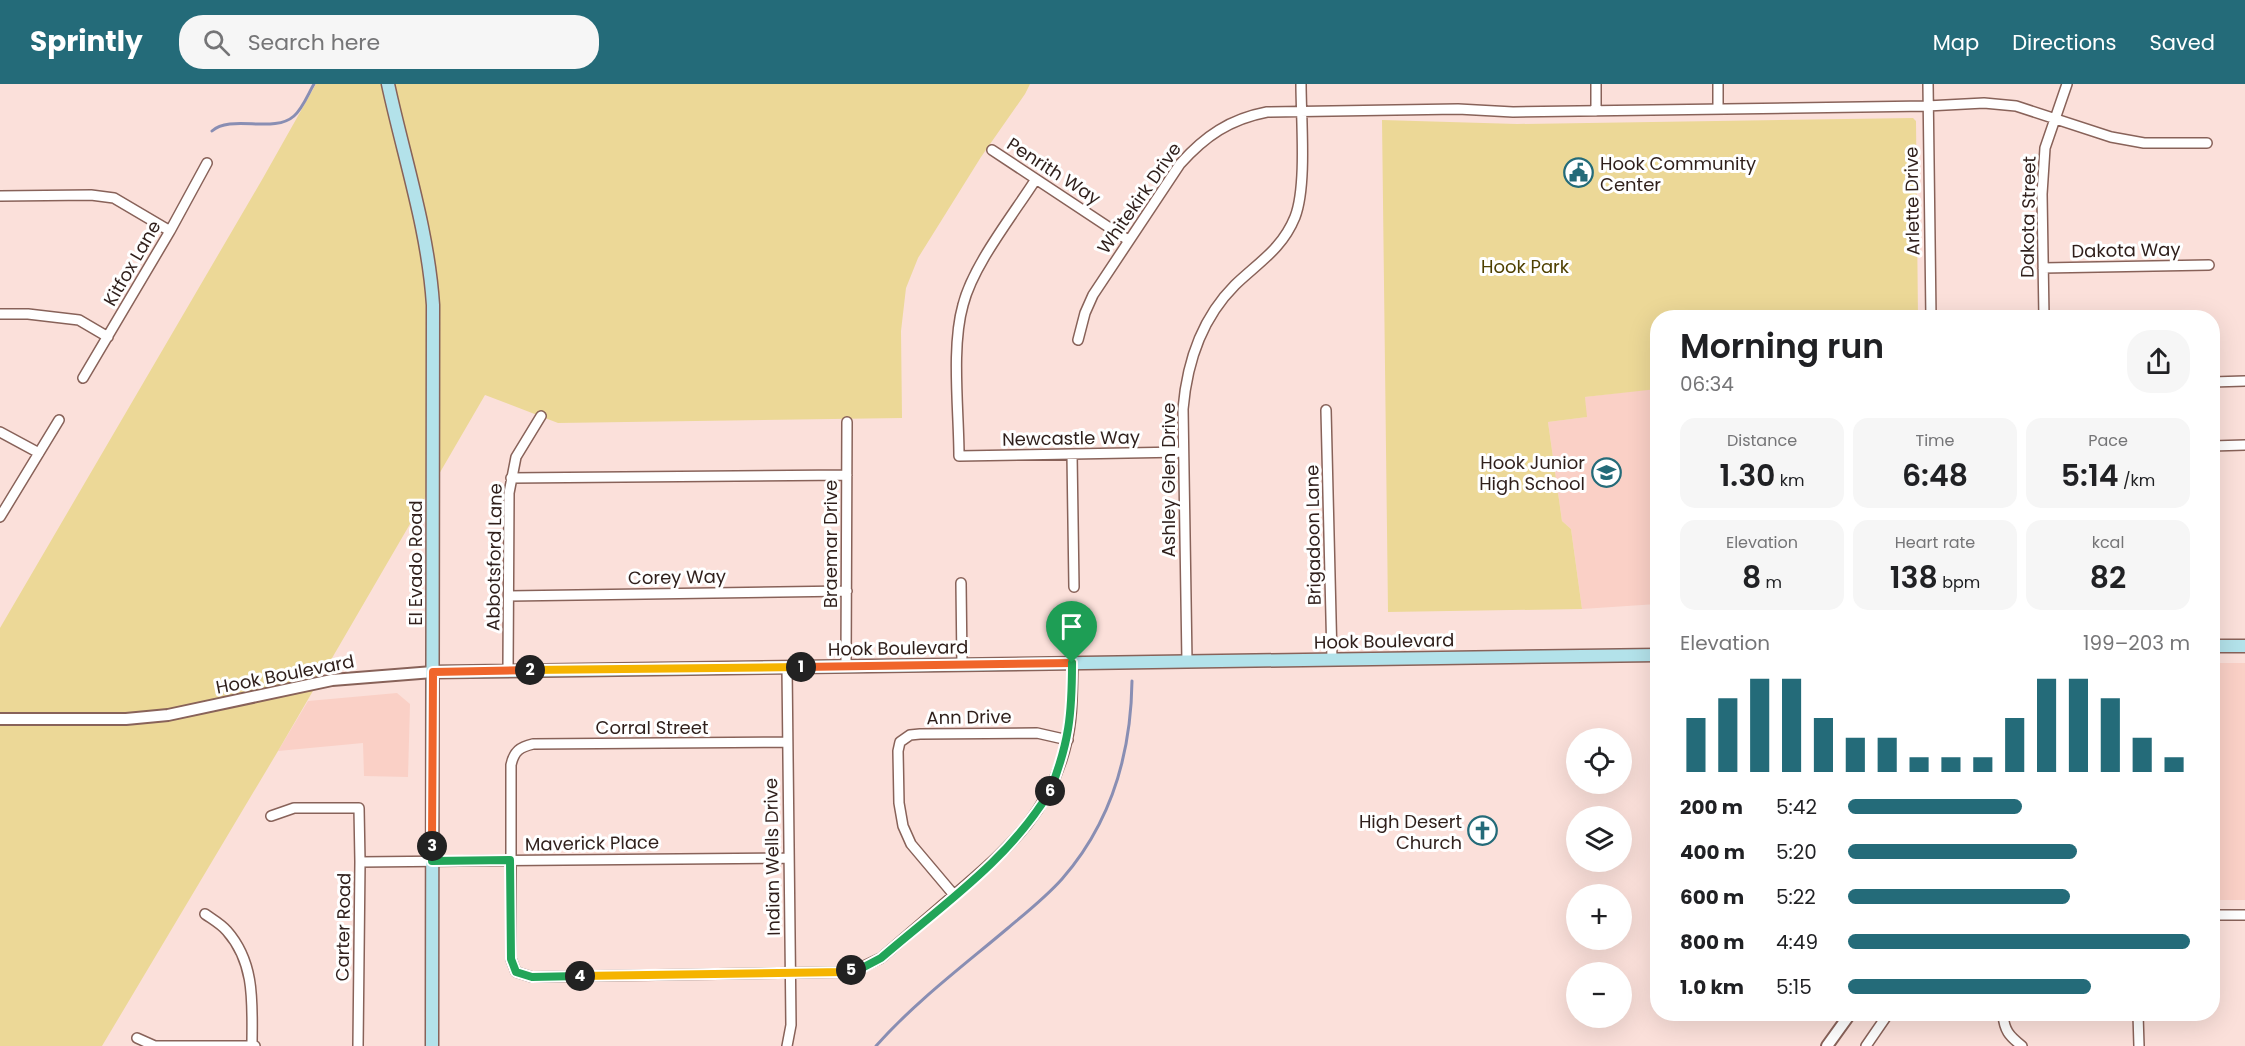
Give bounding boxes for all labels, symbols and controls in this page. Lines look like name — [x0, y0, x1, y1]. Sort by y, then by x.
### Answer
search box — [179, 15, 599, 69]
text: Sprintly — [30, 22, 143, 61]
icon: search — [200, 26, 233, 59]
text: Search here — [248, 27, 380, 58]
text: Map — [1933, 28, 1979, 57]
text: Directions — [2012, 28, 2116, 57]
text: Saved — [2149, 28, 2215, 57]
street label: Penrith Way — [1002, 131, 1106, 211]
street label: Whitekirk Drive — [1091, 137, 1187, 259]
street label: Arlette Drive — [1899, 146, 1925, 256]
place label: Hook Community Center — [1600, 151, 1756, 197]
street label: Dakota Street — [2014, 156, 2042, 278]
public building icon: Hook Community Center — [1563, 157, 1595, 189]
street label: Kitfox Lane — [97, 215, 167, 311]
street label: Dakota Way — [2071, 237, 2181, 263]
park label: Hook Park — [1481, 254, 1570, 279]
text: Morning run — [1680, 323, 1884, 370]
button: share — [2127, 330, 2190, 393]
text: 06:34 — [1680, 370, 1734, 398]
street label: Ashley Glen Drive — [1156, 403, 1181, 557]
street label: Newcastle Way — [1002, 424, 1140, 452]
text: Distance — [1727, 429, 1797, 452]
text: Time — [1916, 429, 1955, 452]
text: Pace — [2088, 429, 2128, 452]
place label: Hook Junior High School — [1479, 450, 1585, 496]
text: 1.30 — [1719, 454, 1776, 497]
text: 6:48 — [1902, 454, 1968, 497]
text: 5:14 — [2061, 454, 2119, 497]
school or university icon: Hook Junior High School — [1590, 456, 1622, 488]
street label: Brigadoon Lane — [1299, 464, 1327, 606]
text: km — [1776, 469, 1805, 492]
text: /km — [2119, 469, 2155, 492]
street label: Braemar Drive — [818, 480, 843, 608]
street label: Abbotsford Lane — [480, 483, 508, 631]
street label: El Evado Road — [403, 500, 428, 626]
text: Elevation — [1726, 531, 1798, 554]
text: Heart rate — [1895, 531, 1975, 554]
text: kcal — [2092, 531, 2124, 554]
text: 8 — [1742, 556, 1761, 599]
text: 138 — [1890, 556, 1938, 599]
text: 82 — [2090, 556, 2126, 599]
street label: Corey Way — [628, 564, 726, 590]
text: m — [1761, 571, 1782, 594]
text: bpm — [1938, 571, 1980, 594]
pin — [1046, 601, 1097, 663]
icon: arrive — [1055, 610, 1088, 643]
street label: Hook Boulevard — [1314, 627, 1454, 655]
text: Elevation — [1680, 629, 1770, 657]
text: 199–203 m — [2083, 629, 2190, 657]
street label: Hook Boulevard — [828, 634, 968, 662]
street label: Hook Boulevard — [214, 648, 356, 700]
pin: 1 — [786, 652, 816, 682]
pin: 2 — [515, 655, 545, 685]
text: 1 — [798, 655, 804, 678]
text: 2 — [525, 658, 535, 681]
street label: Ann Drive — [926, 704, 1012, 730]
street label: Corral Street — [596, 715, 708, 740]
map controls — [1566, 728, 1632, 1028]
button: locate — [1566, 728, 1632, 794]
pin: 6 — [1035, 776, 1065, 806]
street label: Indian Wells Drive — [758, 778, 786, 936]
text: 6 — [1045, 779, 1055, 802]
text: 200 m — [1680, 793, 1743, 821]
text: 5:42 — [1776, 793, 1817, 821]
button: layers — [1566, 806, 1632, 872]
place label: High Desert Church — [1359, 809, 1462, 855]
church icon: High Desert Church — [1467, 815, 1499, 847]
street label: Maverick Place — [525, 829, 659, 857]
pin: 3 — [417, 831, 447, 861]
text: 3 — [427, 834, 437, 857]
text: 400 m — [1680, 838, 1745, 866]
text: 5:20 — [1776, 838, 1817, 866]
street label: Carter Road — [330, 872, 356, 982]
text: 600 m — [1680, 883, 1744, 911]
text: 5:22 — [1776, 883, 1816, 911]
button: + — [1566, 884, 1632, 950]
text: 800 m — [1680, 928, 1744, 956]
text: 4:49 — [1776, 928, 1818, 956]
pin: 5 — [836, 955, 866, 985]
text: 5 — [846, 958, 856, 981]
pin: 4 — [565, 961, 595, 991]
button: − — [1566, 962, 1632, 1028]
text: 4 — [575, 964, 585, 987]
text: 1.0 km — [1680, 973, 1744, 1001]
text: 5:15 — [1776, 973, 1812, 1001]

